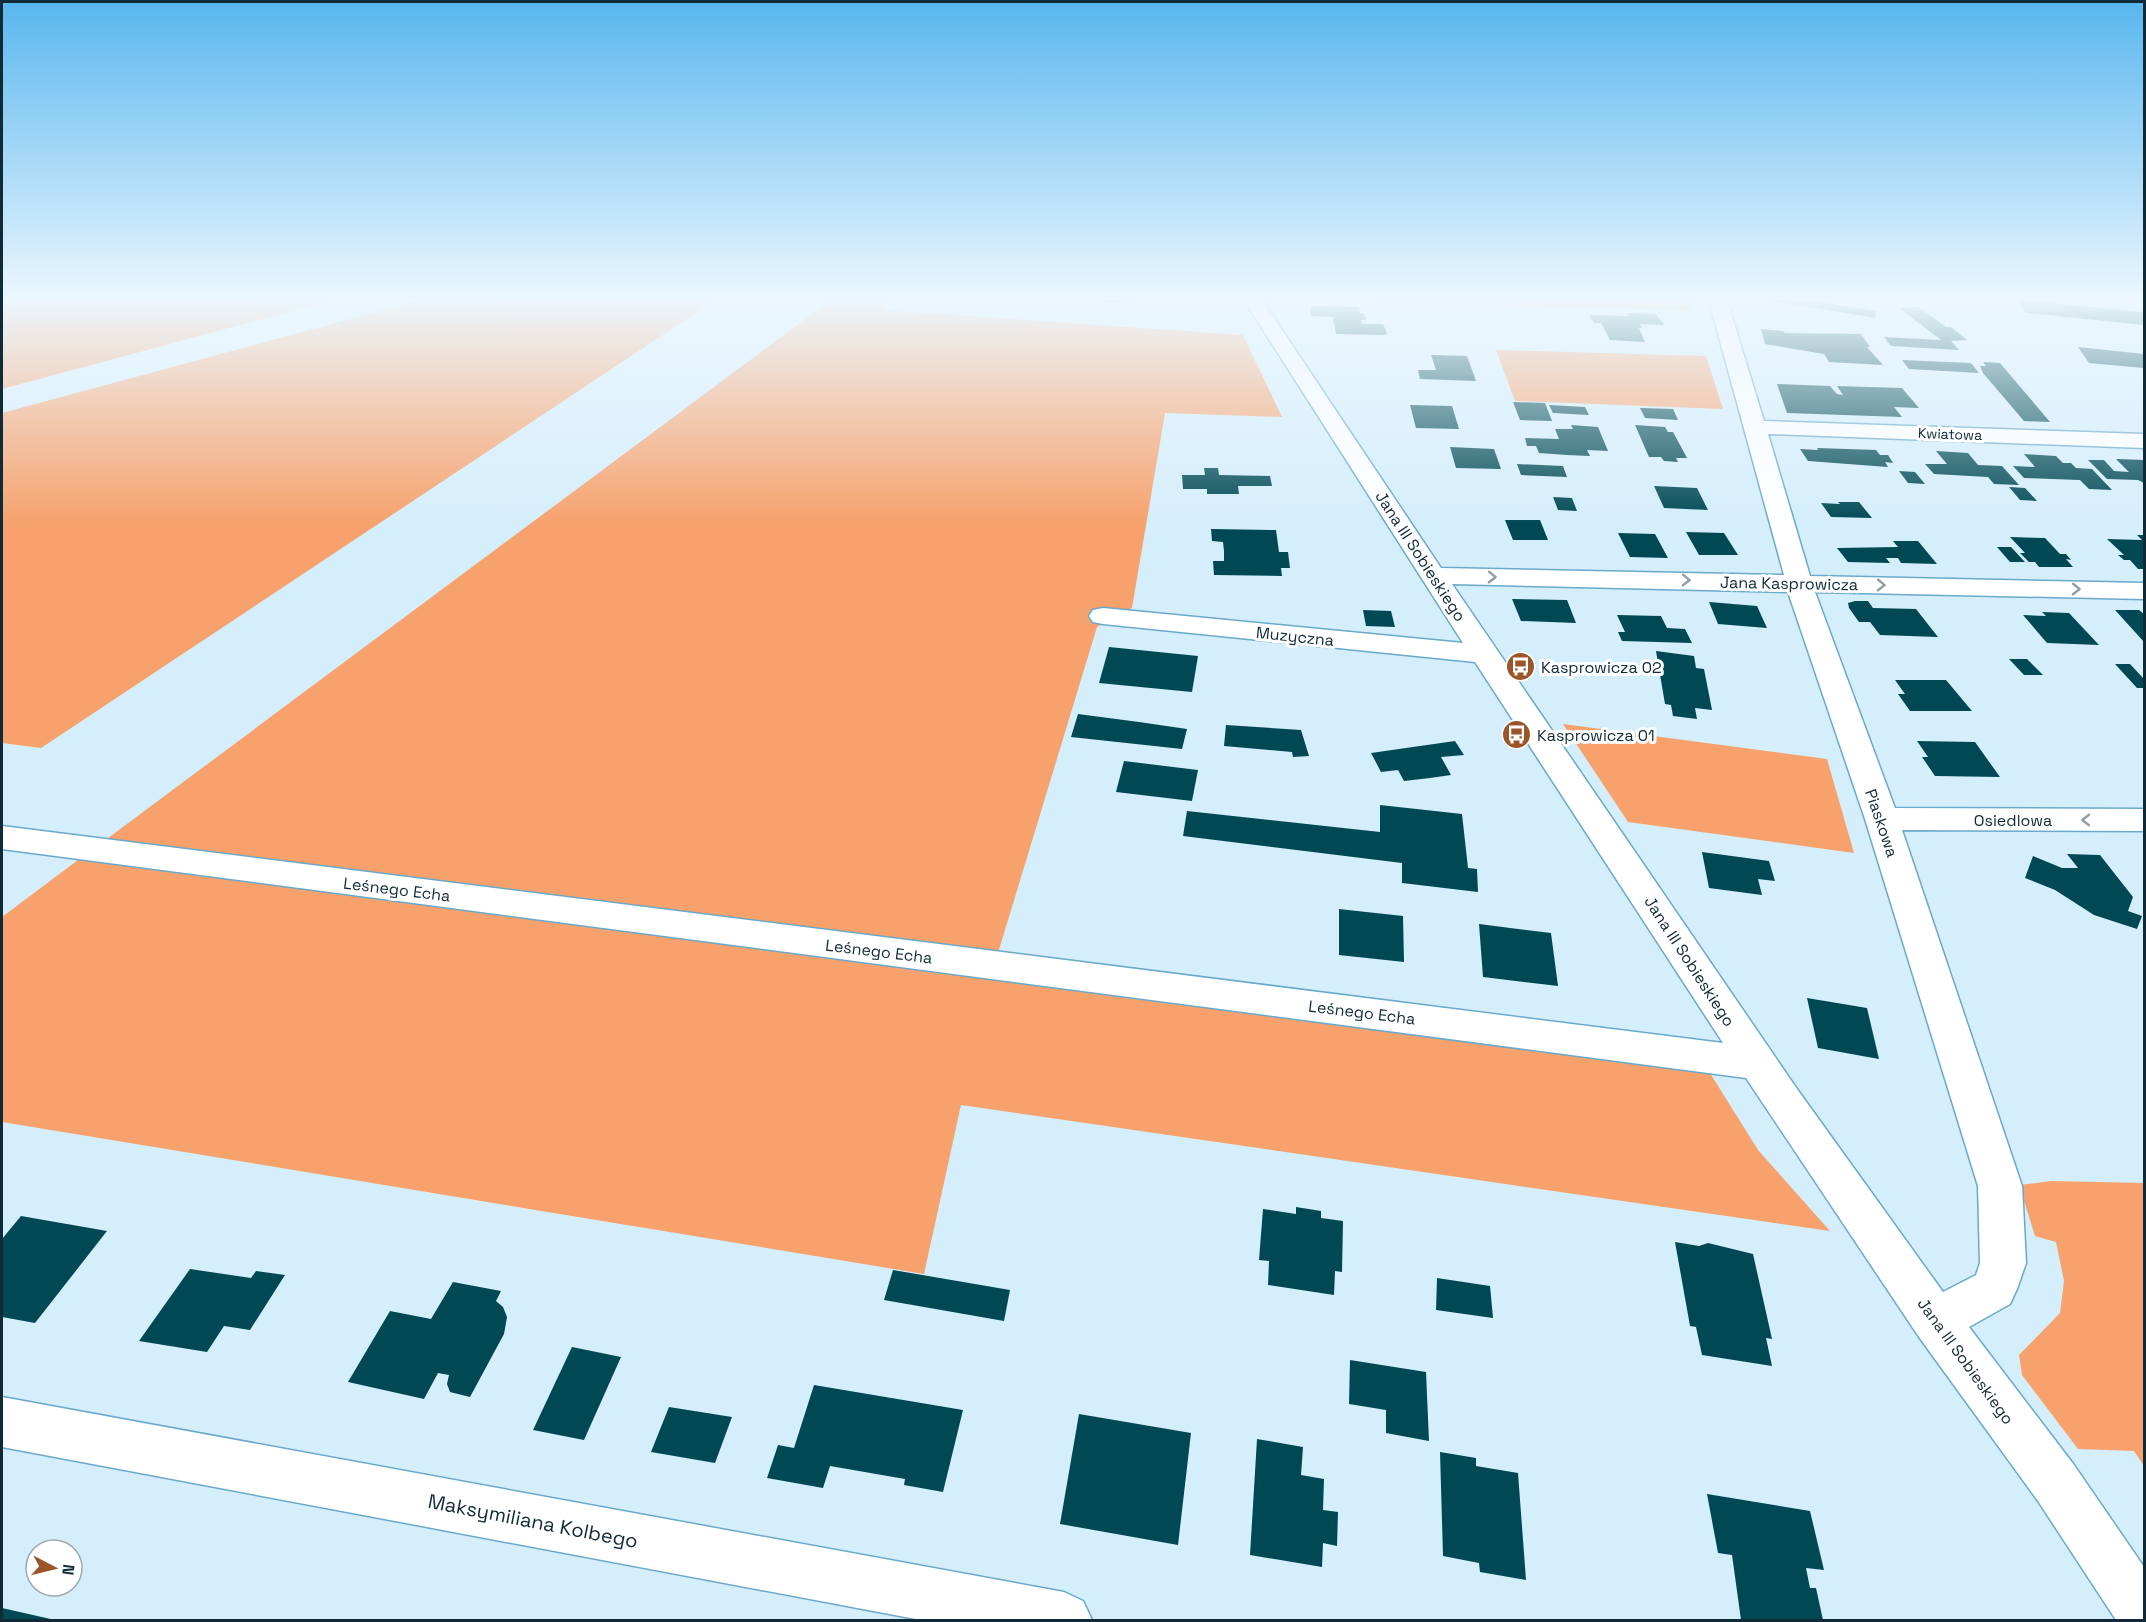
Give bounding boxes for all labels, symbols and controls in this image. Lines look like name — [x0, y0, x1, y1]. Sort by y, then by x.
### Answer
street label: Kwiatowa — [1918, 424, 1982, 444]
street label: Jana III Sobieskiego — [1371, 487, 1471, 625]
one-way arrow — [1487, 571, 1496, 583]
street label: Jana Kasprowicza — [1720, 572, 1858, 595]
one-way arrow — [1682, 574, 1691, 587]
one-way arrow — [1877, 578, 1886, 591]
one-way arrow — [2072, 583, 2081, 595]
street label: Muzyczna — [1255, 622, 1335, 651]
bus stop icon: Kasprowicza 02 — [1504, 651, 1536, 683]
place label: Kasprowicza 02 — [1541, 657, 1662, 678]
bus stop icon: Kasprowicza 01 — [1500, 719, 1532, 751]
place label: Kasprowicza 01 — [1537, 725, 1655, 746]
street label: Piaskowa — [1860, 786, 1903, 860]
street label: Osiedlowa — [1974, 810, 2052, 831]
one-way arrow — [2082, 814, 2091, 826]
street label: Leśnego Echa — [342, 873, 452, 906]
street label: Jana III Sobieskiego — [1640, 892, 1740, 1030]
street label: Leśnego Echa — [824, 935, 934, 968]
street label: Leśnego Echa — [1307, 996, 1417, 1029]
street label: Jana III Sobieskiego — [1913, 1294, 2019, 1429]
street label: Maksymiliana Kolbego — [426, 1488, 640, 1554]
north arrow — [24, 1538, 84, 1598]
text: N — [57, 1563, 79, 1576]

